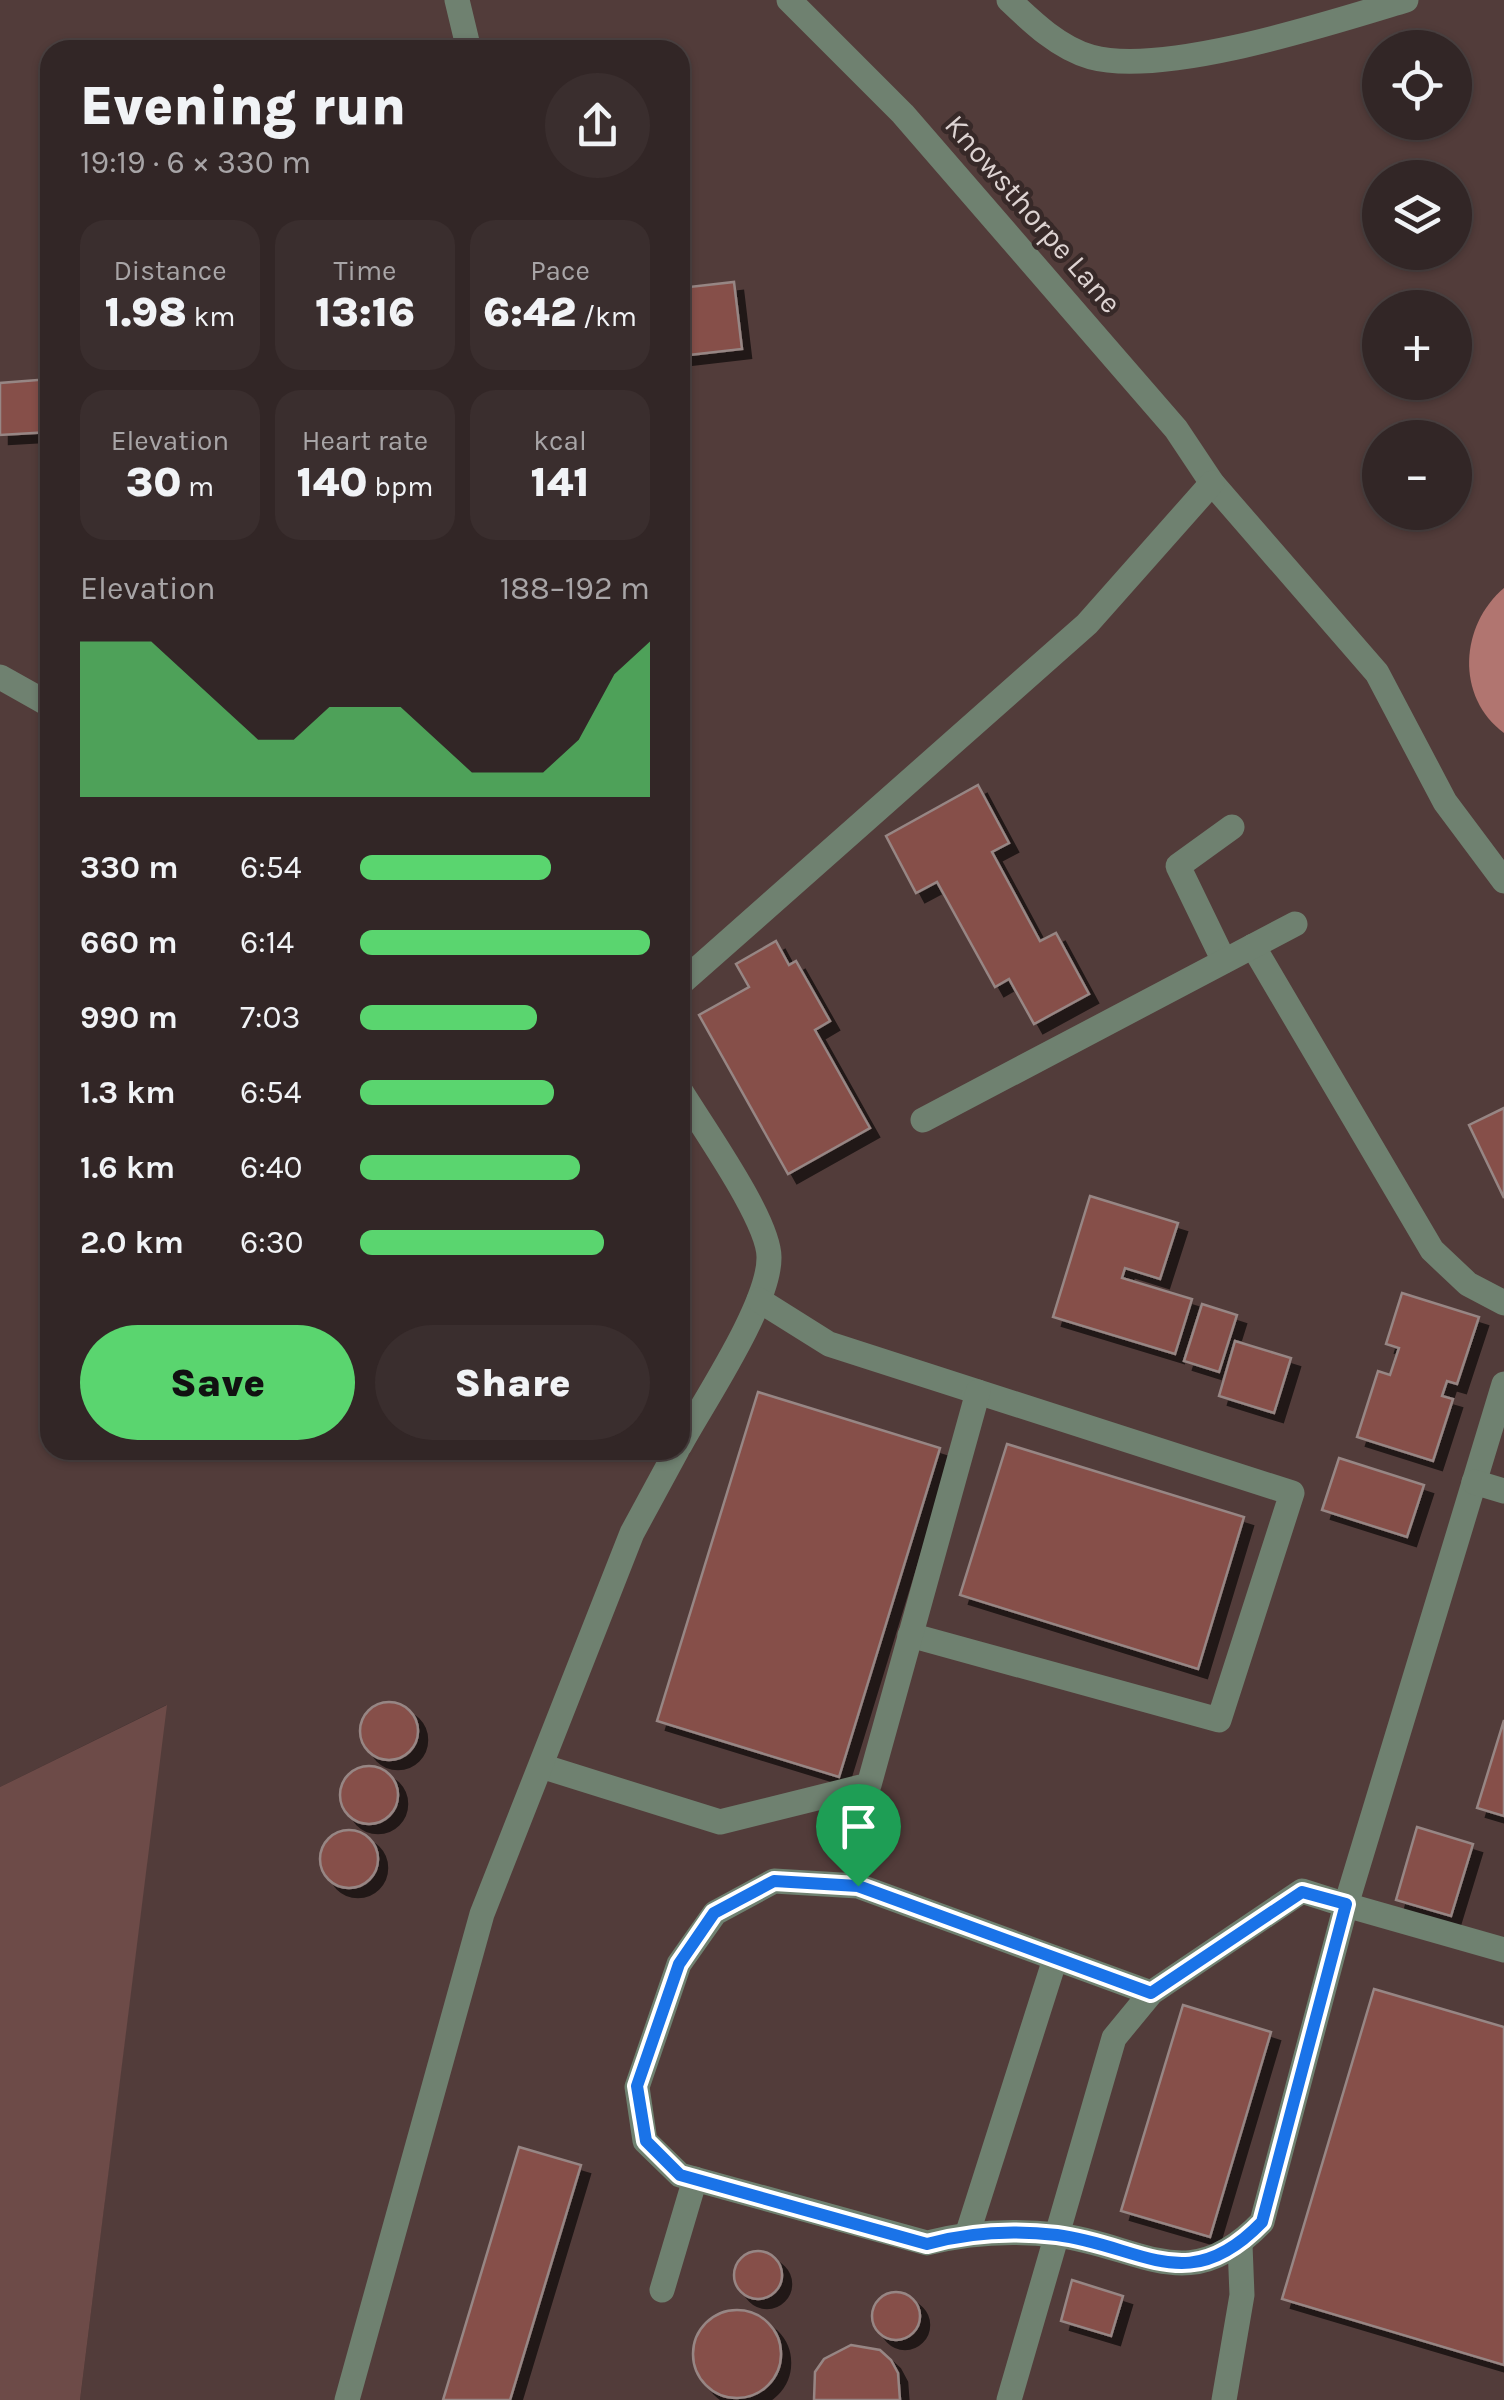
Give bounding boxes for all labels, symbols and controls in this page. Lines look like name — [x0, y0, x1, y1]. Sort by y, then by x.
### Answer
map controls — [1362, 30, 1472, 530]
button: locate — [1362, 30, 1472, 140]
button: share — [545, 73, 650, 178]
text: Evening run — [80, 74, 406, 138]
street label: Knowsthorpe Lane — [937, 107, 1129, 321]
text: 19:19 · 6 × 330 m — [80, 144, 311, 181]
button: layers — [1362, 160, 1472, 270]
text: Distance — [113, 254, 227, 287]
text: Time — [334, 254, 396, 287]
text: Pace — [530, 254, 590, 287]
text: 1.98 — [105, 287, 187, 337]
text: 13:16 — [315, 287, 415, 337]
text: 6:42 — [483, 287, 576, 337]
button: + — [1362, 290, 1472, 400]
text: km — [187, 300, 235, 333]
text: /km — [576, 300, 637, 333]
button: − — [1362, 420, 1472, 530]
text: Elevation — [111, 424, 229, 457]
text: Heart rate — [302, 424, 428, 457]
text: kcal — [533, 424, 587, 457]
text: 30 — [126, 457, 181, 507]
text: 140 — [297, 457, 368, 507]
text: 141 — [531, 457, 589, 507]
text: m — [181, 470, 214, 503]
text: bpm — [368, 470, 433, 503]
text: Elevation — [80, 570, 215, 607]
text: 188–192 m — [500, 570, 650, 607]
text: 330 m — [80, 849, 179, 886]
text: 6:54 — [240, 849, 302, 886]
text: 660 m — [80, 924, 178, 961]
text: 6:14 — [240, 924, 294, 961]
text: 990 m — [80, 999, 178, 1036]
text: 7:03 — [240, 999, 300, 1036]
text: 1.3 km — [80, 1074, 176, 1111]
text: 6:54 — [240, 1074, 302, 1111]
text: 1.6 km — [80, 1149, 175, 1186]
text: 6:40 — [240, 1149, 303, 1186]
text: 2.0 km — [80, 1224, 184, 1261]
text: 6:30 — [240, 1224, 304, 1261]
button: Save — [80, 1325, 355, 1440]
button: Share — [375, 1325, 650, 1440]
pin — [816, 1784, 901, 1887]
icon: arrive — [831, 1799, 886, 1854]

